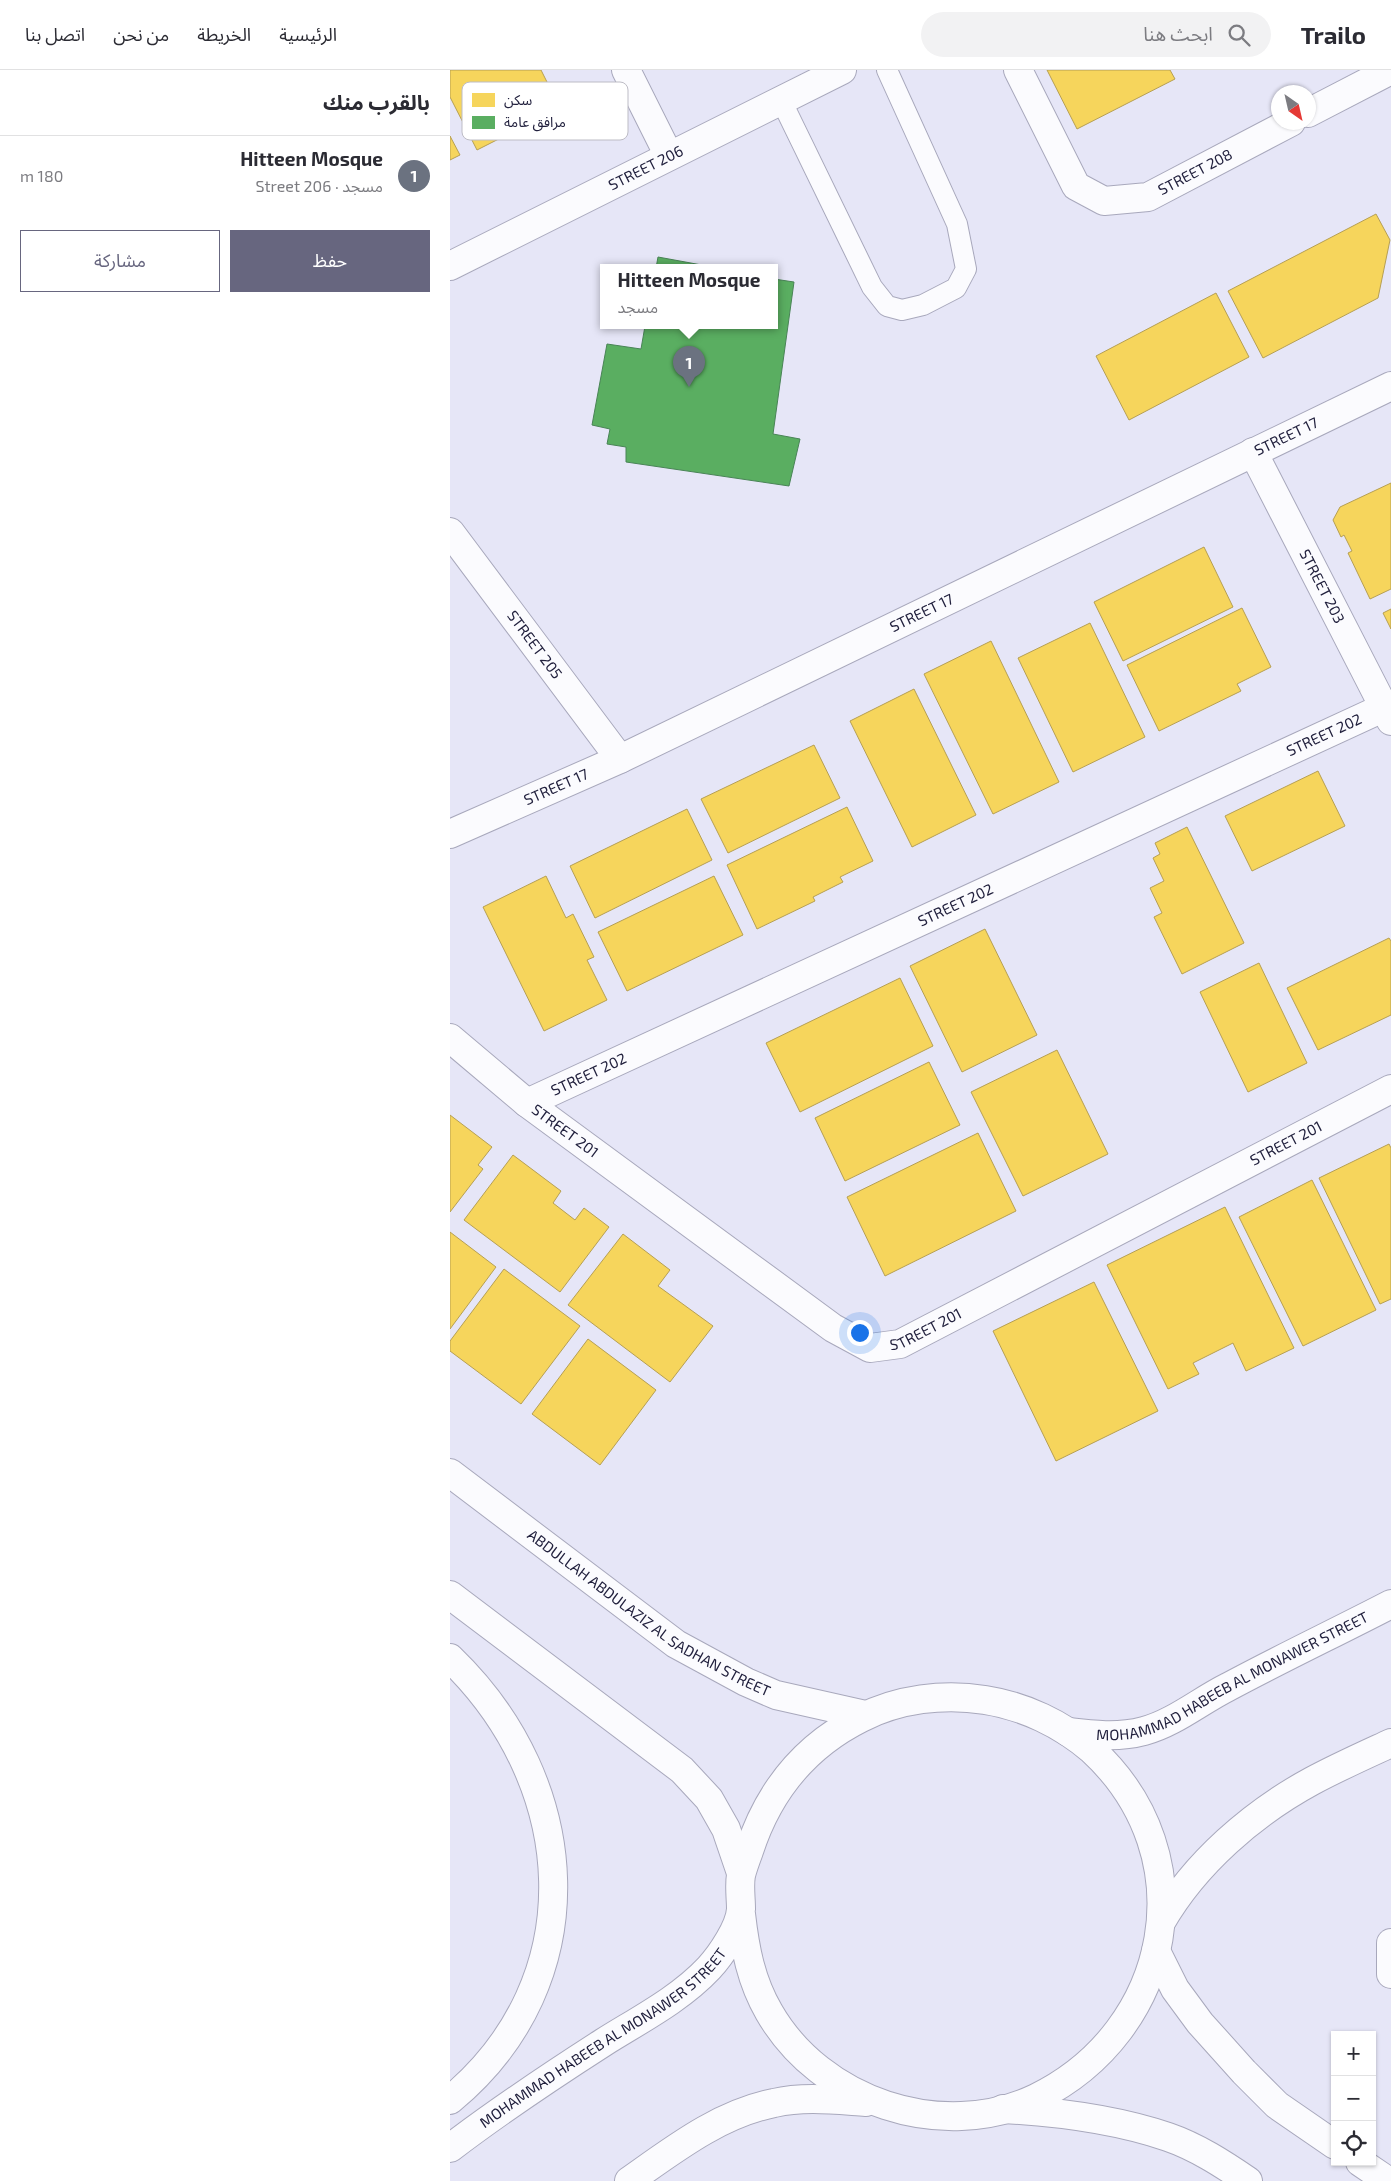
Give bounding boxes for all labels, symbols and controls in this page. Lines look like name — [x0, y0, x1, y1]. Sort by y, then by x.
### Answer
search box — [921, 12, 1271, 57]
text: Trailo — [1301, 20, 1366, 49]
icon: search — [1225, 21, 1253, 49]
text: ابحث هنا — [1143, 22, 1213, 45]
text: اتصل بنا — [25, 23, 85, 45]
text: من نحن — [113, 23, 169, 45]
text: الخريطة — [197, 23, 251, 45]
text: الرئيسية — [279, 23, 337, 45]
legend — [462, 82, 628, 140]
north arrow — [1271, 85, 1316, 130]
text: بالقرب منك — [323, 89, 430, 114]
text: سكن — [504, 91, 532, 109]
text: مرافق عامة — [504, 113, 566, 132]
street label: STREET 206 — [605, 141, 686, 193]
street label: STREET 208 — [1154, 144, 1235, 198]
text: Hitteen Mosque — [240, 147, 383, 170]
text: 180 m — [20, 166, 63, 185]
text: 1 — [411, 166, 417, 185]
text: مسجد · Street 206 — [256, 176, 383, 195]
button: مشاركة — [20, 230, 220, 292]
button: حفظ — [230, 230, 430, 292]
popup — [600, 264, 778, 329]
text: Hitteen Mosque — [618, 268, 760, 291]
text: مسجد — [618, 297, 658, 316]
pin: 1 — [673, 346, 705, 387]
street label: STREET 17 — [1251, 413, 1321, 459]
street label: STREET 203 — [1296, 546, 1349, 626]
street label: STREET 17 — [886, 589, 956, 635]
street label: STREET 205 — [504, 607, 567, 682]
street label: STREET 202 — [1283, 709, 1364, 759]
street label: STREET 17 — [521, 764, 591, 808]
street label: STREET 202 — [915, 879, 996, 929]
street label: STREET 202 — [548, 1048, 629, 1099]
street label: STREET 201 — [529, 1100, 603, 1161]
street label: STREET 201 — [1247, 1117, 1325, 1169]
street label: STREET 201 — [889, 1304, 964, 1353]
your location — [847, 1320, 873, 1346]
street label: ABDULLAH ABDULAZIZ AL SADHAN STREET — [524, 1525, 774, 1700]
street label: MOHAMMAD HABEEB AL MONAWER STREET — [1096, 1607, 1371, 1743]
street label: MOHAMMAD HABEEB AL MONAWER STREET — [476, 1944, 730, 2131]
map controls — [1331, 2031, 1376, 2166]
button: + — [1331, 2031, 1376, 2076]
button: − — [1331, 2076, 1376, 2121]
button: locate — [1331, 2121, 1376, 2166]

